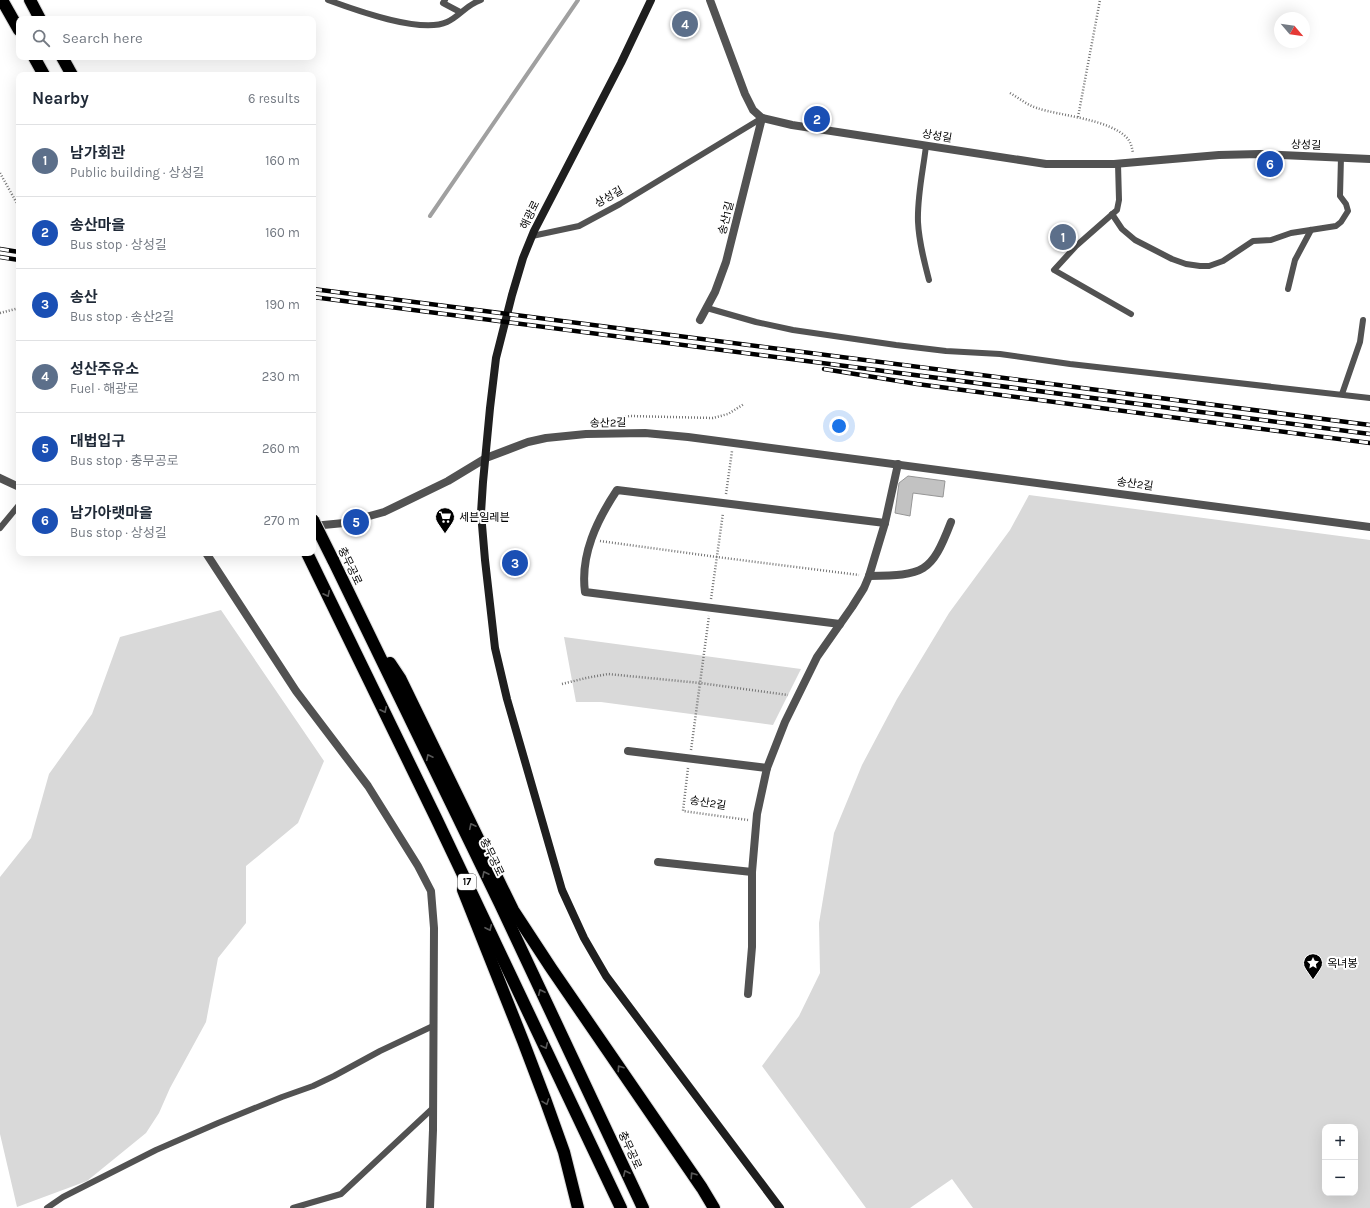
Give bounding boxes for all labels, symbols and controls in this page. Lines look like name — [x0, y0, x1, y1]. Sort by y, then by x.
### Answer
pin: 4 — [672, 9, 698, 39]
north arrow — [1274, 12, 1310, 48]
search box — [16, 16, 316, 60]
icon: search — [30, 27, 52, 49]
text: Search here — [62, 29, 143, 47]
text: Nearby — [32, 88, 89, 108]
text: 6 results — [248, 91, 300, 106]
pin: 2 — [804, 104, 830, 134]
street label: 상성길 — [921, 127, 953, 145]
street label: 상성길 — [1291, 138, 1321, 152]
text: 남가회관 — [70, 144, 125, 162]
pin: 6 — [1257, 149, 1283, 179]
text: 1 — [43, 153, 47, 168]
text: 160 m — [265, 153, 300, 168]
text: Public building · 상성길 — [70, 165, 204, 180]
street label: 상성길 — [593, 184, 625, 210]
street label: 해광로 — [518, 199, 542, 231]
street label: 송산1길 — [716, 200, 736, 236]
text: 송산마을 — [70, 216, 125, 234]
pin: 1 — [1050, 222, 1076, 252]
text: 2 — [41, 225, 49, 240]
text: 160 m — [265, 225, 300, 240]
text: Bus stop · 상성길 — [70, 237, 167, 252]
text: 송산 — [70, 288, 98, 306]
text: 3 — [41, 297, 49, 312]
text: 190 m — [265, 297, 300, 312]
text: Bus stop · 송산2길 — [70, 309, 174, 324]
text: 성산주유소 — [70, 360, 139, 378]
text: 4 — [41, 369, 49, 384]
text: 230 m — [262, 369, 300, 384]
text: Fuel · 해광로 — [70, 381, 139, 396]
street label: 송산2길 — [590, 416, 626, 430]
your location — [829, 416, 849, 436]
text: 대법입구 — [70, 432, 125, 450]
text: 5 — [41, 441, 49, 456]
text: 260 m — [262, 441, 300, 456]
text: Bus stop · 충무공로 — [70, 453, 179, 468]
street label: 송산2길 — [1116, 475, 1154, 493]
text: 남가아랫마을 — [70, 504, 153, 522]
supermarket icon: 세븐일레븐 — [434, 506, 456, 534]
pin: 5 — [343, 507, 369, 537]
place label: 세븐일레븐 — [459, 511, 510, 524]
text: 6 — [41, 513, 49, 528]
text: 270 m — [263, 513, 300, 528]
text: Bus stop · 상성길 — [70, 525, 167, 540]
street label: 충무공로 — [335, 545, 365, 587]
pin: 3 — [502, 548, 528, 578]
one-way arrow — [322, 589, 330, 597]
one-way arrow — [379, 706, 387, 714]
one-way arrow — [426, 754, 434, 762]
street label: 송산2길 — [689, 794, 727, 812]
one-way arrow — [469, 822, 477, 830]
street label: 충무공로 — [477, 836, 507, 878]
one-way arrow — [482, 871, 490, 879]
road number: 17 — [458, 874, 476, 890]
one-way arrow — [484, 924, 492, 932]
place icon: 옥녀봉 — [1302, 952, 1324, 980]
place label: 옥녀봉 — [1327, 957, 1357, 970]
one-way arrow — [538, 988, 546, 996]
one-way arrow — [540, 1042, 548, 1049]
one-way arrow — [618, 1065, 625, 1072]
one-way arrow — [541, 1099, 550, 1106]
map controls — [1322, 1124, 1358, 1196]
button: + — [1322, 1124, 1358, 1160]
street label: 충무공로 — [616, 1129, 644, 1171]
button: − — [1322, 1160, 1358, 1196]
one-way arrow — [623, 1169, 631, 1177]
one-way arrow — [690, 1172, 698, 1179]

